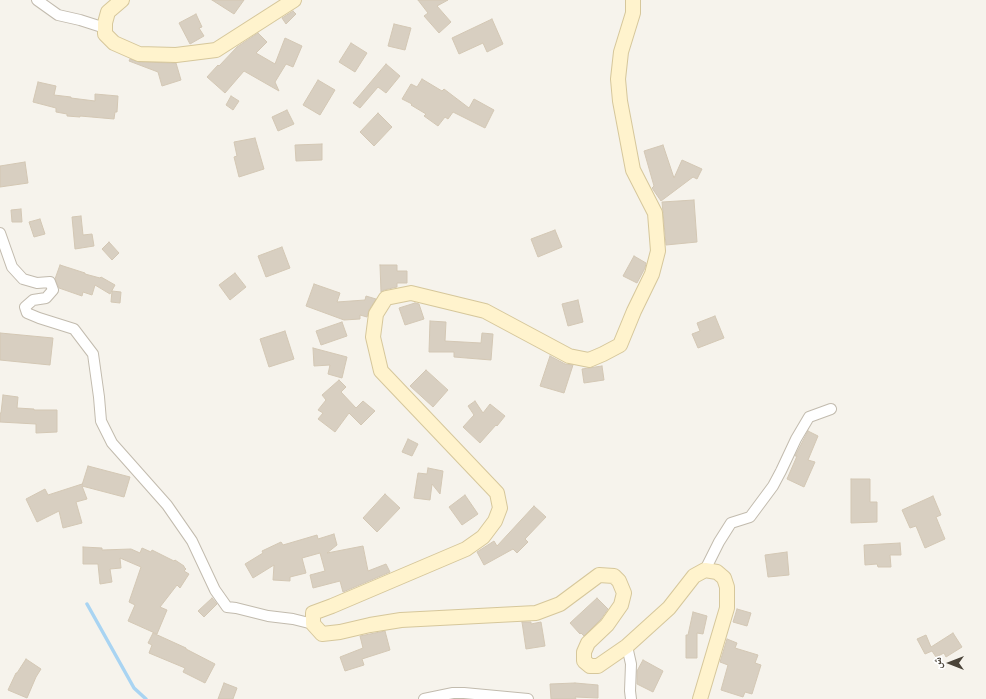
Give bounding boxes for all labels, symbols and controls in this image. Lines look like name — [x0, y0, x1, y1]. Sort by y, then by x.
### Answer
north arrow — [930, 643, 970, 683]
text: ش — [931, 657, 944, 669]

